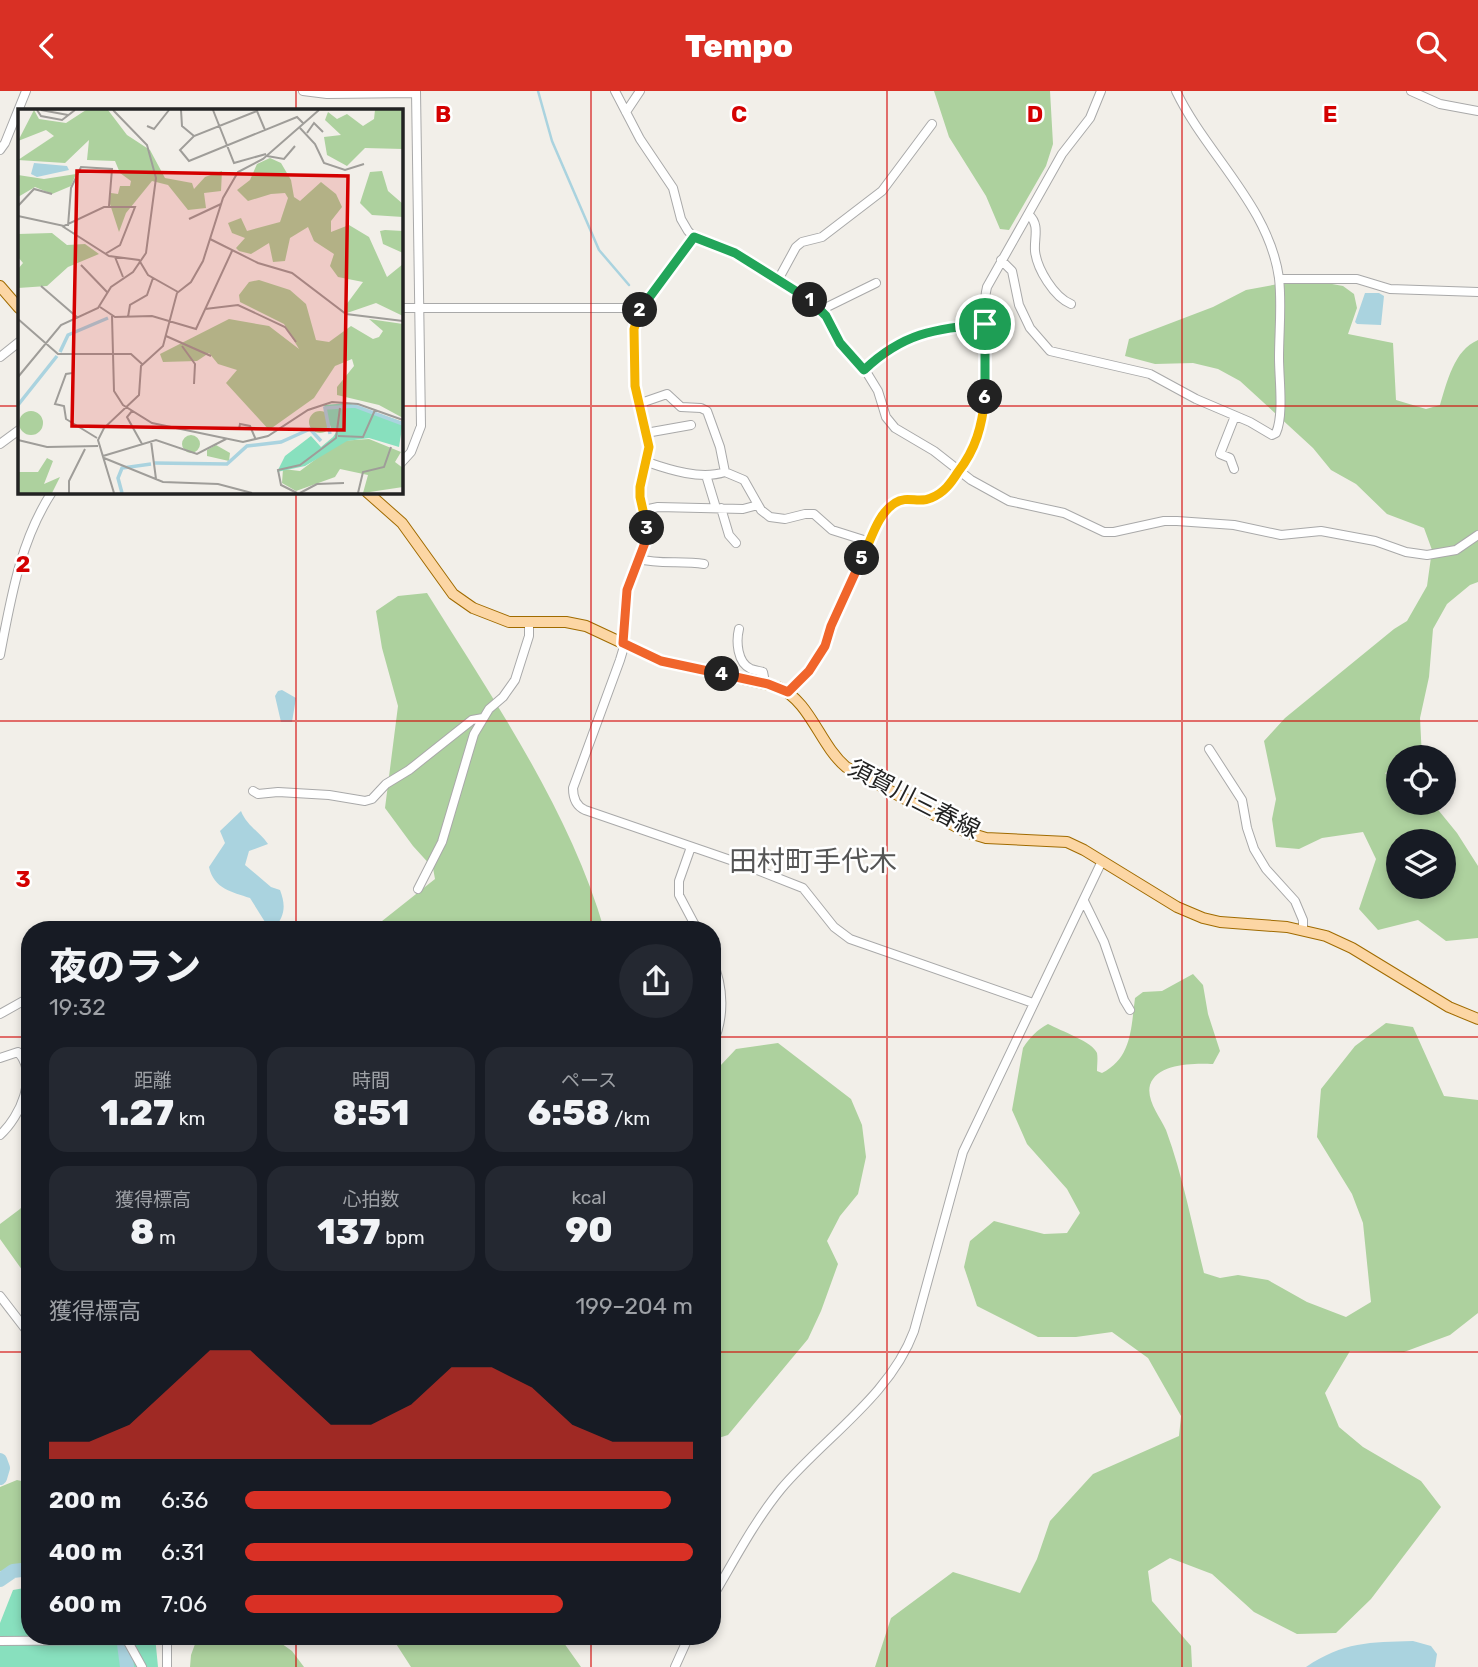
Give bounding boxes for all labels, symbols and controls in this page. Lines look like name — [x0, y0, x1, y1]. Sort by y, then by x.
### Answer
icon: back — [28, 27, 66, 65]
text: Tempo — [685, 27, 793, 65]
icon: search — [1412, 27, 1450, 65]
text: B — [435, 100, 451, 128]
text: C — [731, 100, 747, 128]
text: D — [1027, 100, 1043, 128]
text: E — [1323, 100, 1337, 128]
inset map — [18, 109, 402, 493]
pin: 1 — [792, 283, 828, 318]
text: 1 — [805, 288, 814, 311]
pin: 2 — [622, 293, 658, 327]
pin — [955, 294, 1015, 354]
text: 2 — [633, 298, 646, 321]
icon: arrive — [966, 305, 1004, 343]
pin: 6 — [968, 379, 1002, 415]
text: 6 — [978, 385, 991, 408]
pin: 3 — [630, 511, 664, 545]
text: 3 — [640, 516, 653, 539]
pin: 5 — [844, 540, 880, 575]
text: 5 — [855, 546, 868, 569]
text: 2 — [16, 550, 30, 578]
pin: 4 — [704, 657, 740, 691]
text: 4 — [715, 662, 728, 685]
map controls — [1386, 745, 1456, 899]
button: locate — [1386, 745, 1456, 815]
street label: 須賀川三春線 — [843, 754, 985, 844]
button: layers — [1386, 829, 1456, 899]
district label: 田村町手代木 — [729, 845, 897, 878]
text: 3 — [15, 865, 31, 893]
text: 夜のラン — [49, 944, 201, 990]
button: share — [619, 944, 693, 1018]
text: 19:32 — [49, 993, 106, 1021]
text: 距離 — [134, 1069, 172, 1092]
text: 時間 — [352, 1069, 390, 1092]
text: ペース — [561, 1069, 617, 1092]
text: 1.27 — [101, 1092, 174, 1134]
text: 8:51 — [333, 1092, 409, 1134]
text: 6:58 — [528, 1092, 610, 1134]
text: km — [174, 1107, 205, 1130]
text: /km — [610, 1107, 650, 1130]
text: kcal — [572, 1186, 606, 1209]
text: 獲得標高 — [115, 1188, 191, 1211]
text: 心拍数 — [342, 1188, 400, 1211]
text: 90 — [565, 1209, 613, 1251]
text: 8 — [130, 1211, 154, 1253]
text: 137 — [317, 1211, 381, 1253]
text: m — [154, 1226, 176, 1249]
text: bpm — [381, 1226, 425, 1249]
text: 199–204 m — [575, 1292, 693, 1320]
text: 獲得標高 — [49, 1297, 141, 1325]
text: 200 m — [49, 1486, 121, 1514]
text: 6:36 — [161, 1486, 208, 1514]
text: 400 m — [49, 1538, 122, 1566]
text: 6:31 — [161, 1538, 204, 1566]
text: 600 m — [49, 1590, 121, 1618]
text: 7:06 — [161, 1590, 207, 1618]

